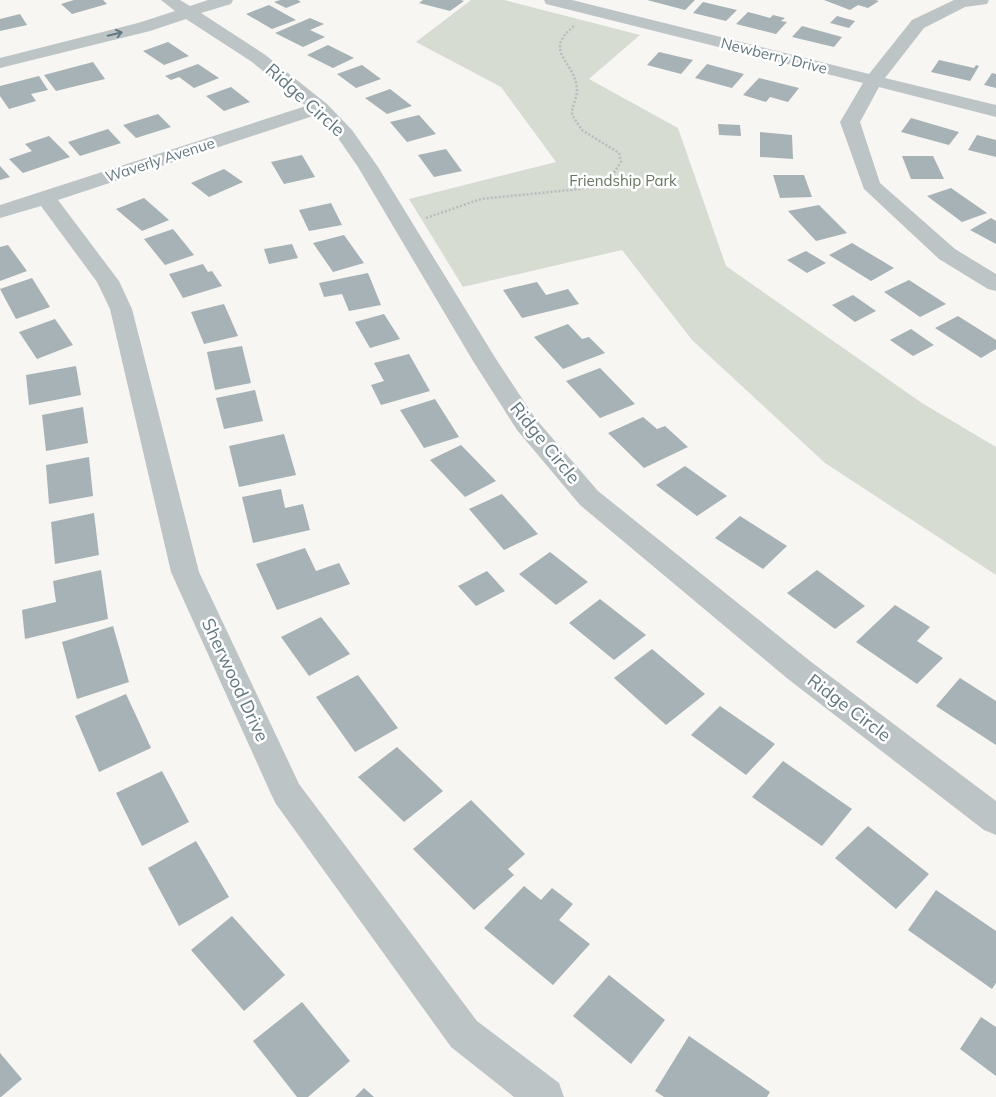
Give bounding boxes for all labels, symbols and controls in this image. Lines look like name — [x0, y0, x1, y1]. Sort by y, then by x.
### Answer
one-way arrow — [107, 29, 123, 38]
street label: Newberry Drive — [719, 33, 829, 78]
street label: Ridge Circle — [261, 58, 350, 141]
street label: Waverly Avenue — [103, 133, 217, 186]
park label: Friendship Park — [569, 171, 677, 190]
street label: Ridge Circle — [505, 397, 585, 488]
street label: Sherwood Drive — [197, 614, 274, 745]
street label: Ridge Circle — [803, 669, 896, 747]

